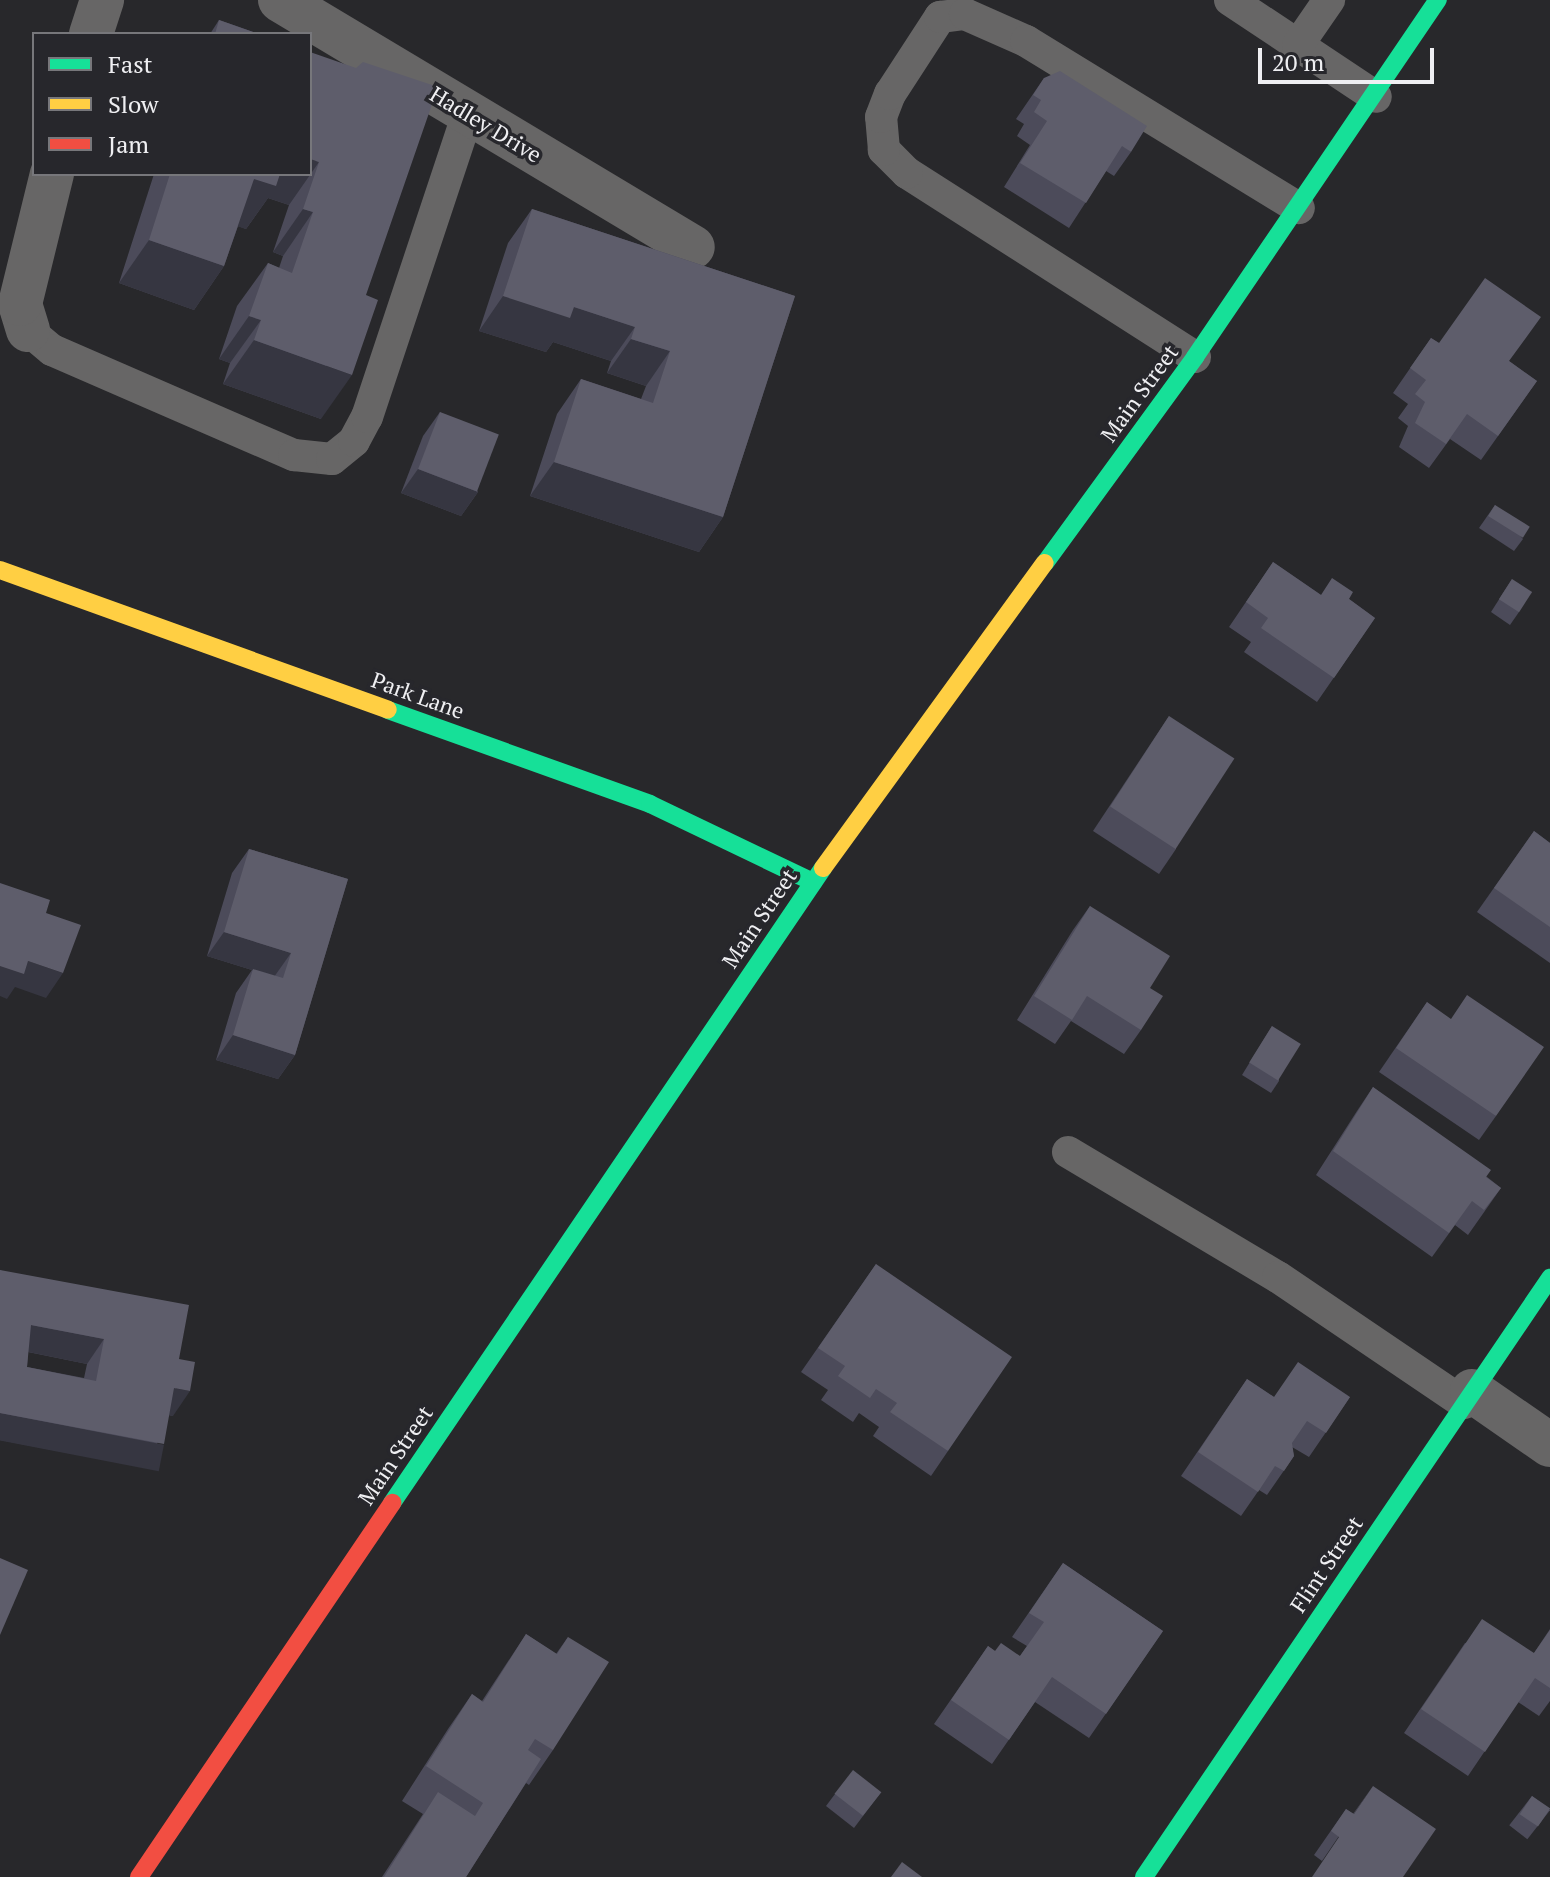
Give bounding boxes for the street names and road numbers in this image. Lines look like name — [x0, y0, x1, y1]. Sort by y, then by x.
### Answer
street label: Hadley Drive — [425, 80, 547, 168]
street label: Main Street — [1095, 339, 1183, 447]
street label: Park Lane — [368, 666, 468, 724]
street label: Main Street — [716, 863, 802, 973]
street label: Main Street — [352, 1400, 438, 1510]
street label: Flint Street — [1284, 1511, 1368, 1617]

